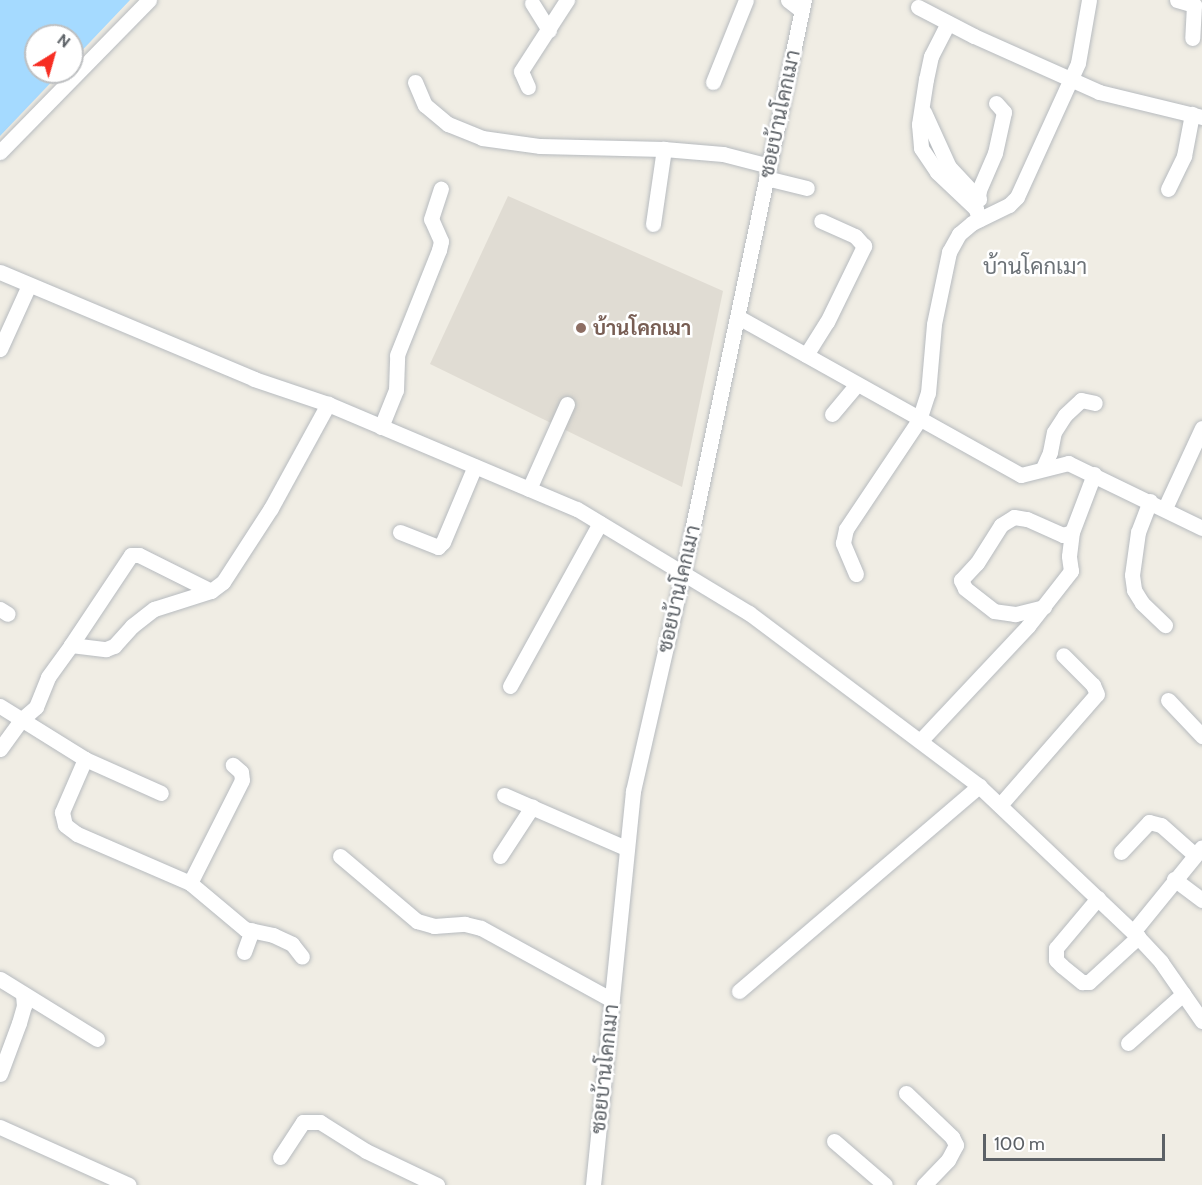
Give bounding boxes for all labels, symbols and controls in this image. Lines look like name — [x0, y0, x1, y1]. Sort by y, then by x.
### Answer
north arrow — [24, 24, 84, 84]
text: N — [54, 30, 74, 52]
street label: ซอยบ้านโคกเมา — [755, 48, 805, 180]
district label: บ้านโคกเมา — [983, 254, 1087, 280]
place label: บ้านโคกเมา — [593, 316, 691, 340]
marker: บ้านโคกเมา — [574, 321, 588, 335]
street label: ซอยบ้านโคกเมา — [653, 523, 705, 655]
street label: ซอยบ้านโคกเมา — [586, 1003, 624, 1135]
scale bar — [986, 1122, 1168, 1160]
text: 100 m — [994, 1133, 1045, 1155]

